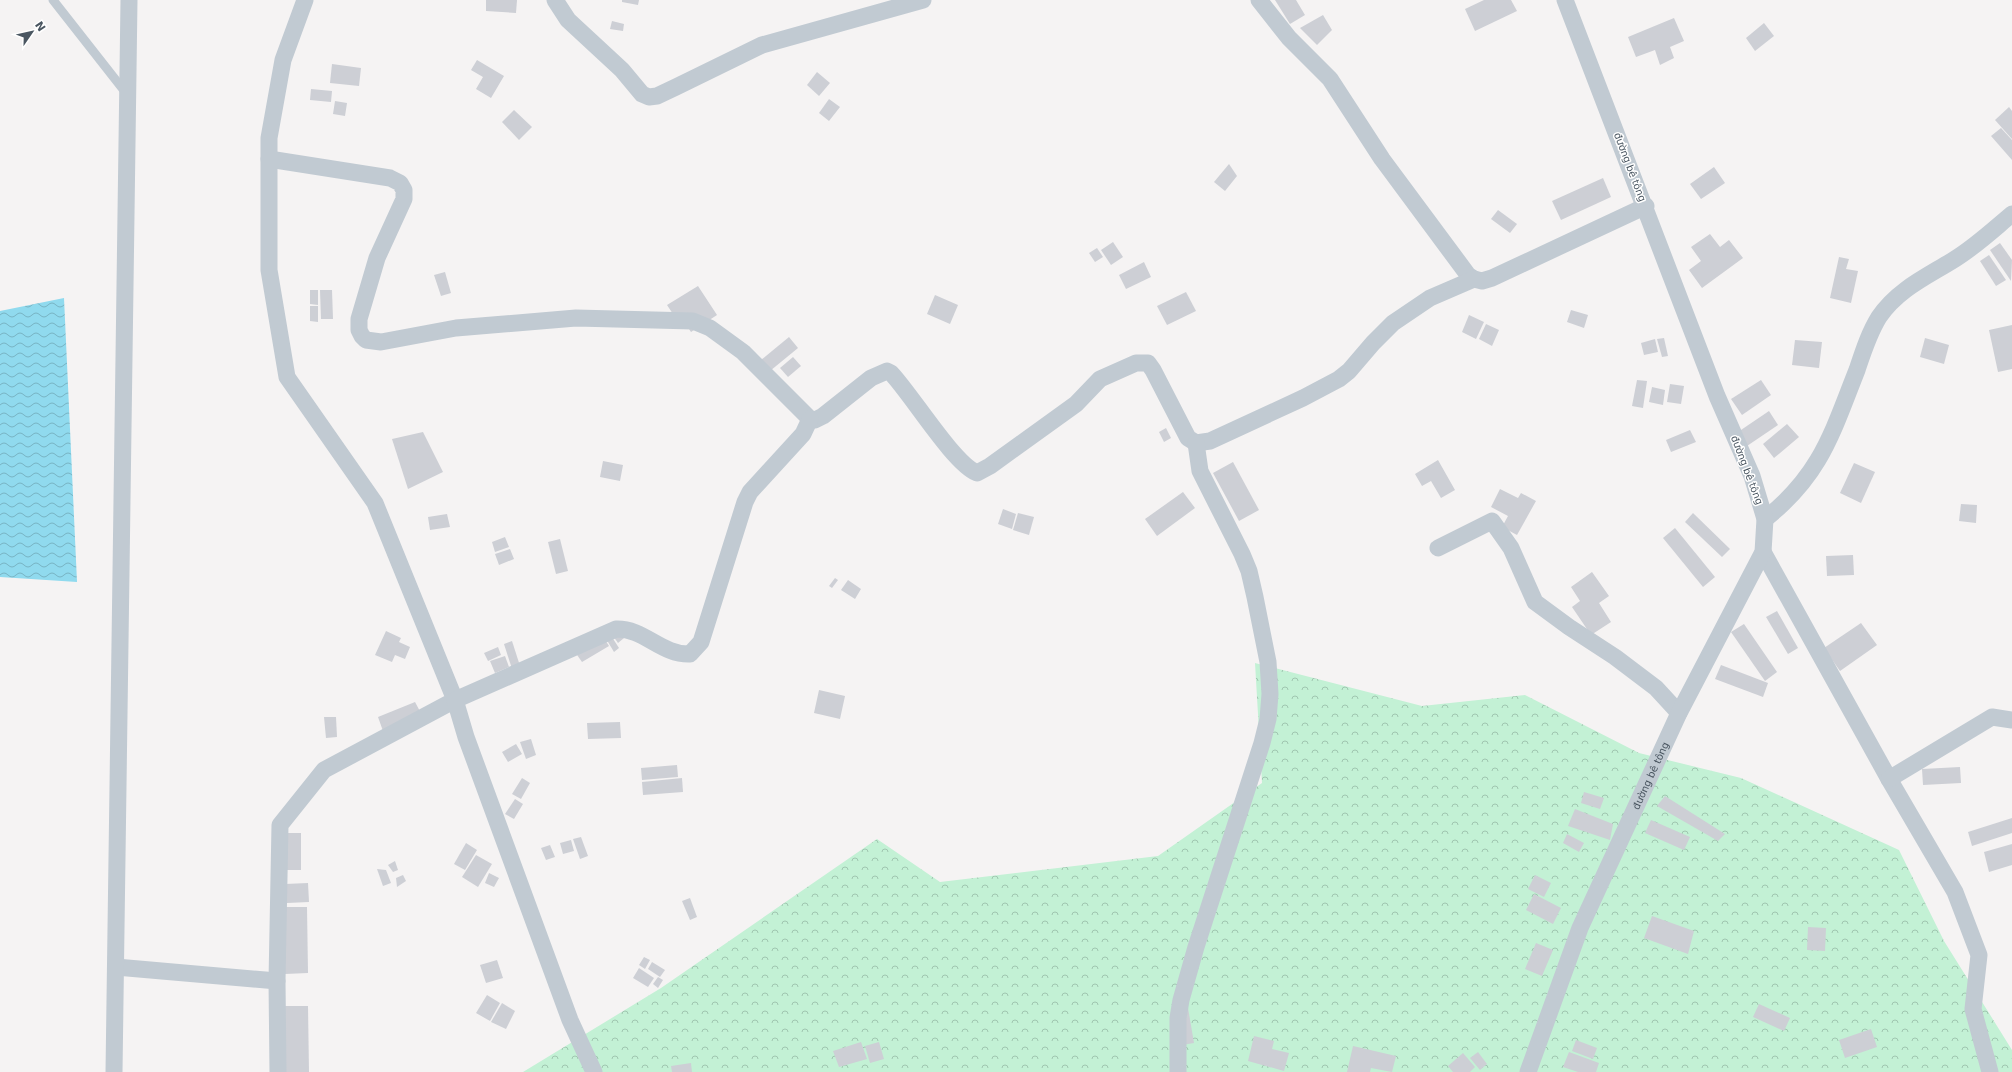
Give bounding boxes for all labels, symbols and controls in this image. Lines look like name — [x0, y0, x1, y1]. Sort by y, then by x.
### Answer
north arrow — [12, 12, 52, 52]
text: N — [32, 19, 48, 34]
street label: đường bê tông — [1612, 131, 1648, 203]
street label: đường bê tông — [1729, 434, 1765, 506]
street label: đường bê tông — [1630, 740, 1671, 811]

